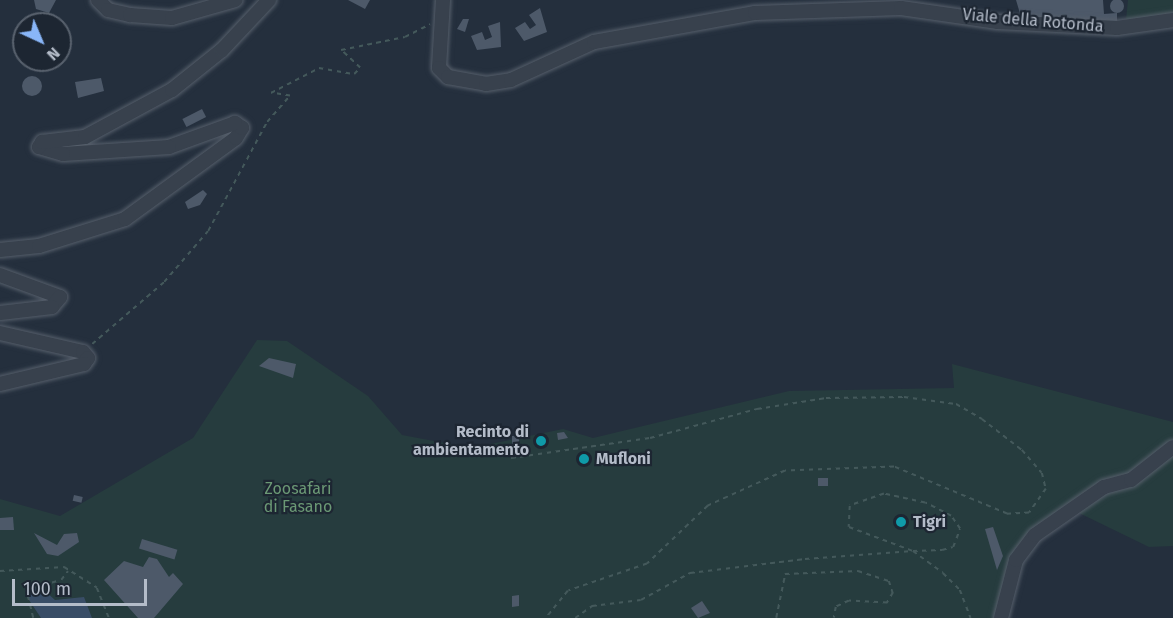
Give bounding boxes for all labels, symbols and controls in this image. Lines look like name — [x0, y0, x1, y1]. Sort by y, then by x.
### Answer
street label: Viale della Rotonda — [962, 5, 1104, 37]
north arrow — [12, 12, 72, 72]
text: N — [43, 43, 64, 64]
place label: Recinto di ambientamento — [413, 422, 529, 460]
marker: Recinto di ambientamento — [534, 434, 548, 448]
place label: Mufloni — [596, 449, 651, 469]
marker: Mufloni — [577, 452, 591, 466]
park label: Zoosafari di Fasano — [264, 479, 332, 517]
place label: Tigri — [913, 512, 946, 532]
marker: Tigri — [894, 515, 908, 529]
scale bar — [15, 567, 150, 605]
text: 100 m — [23, 578, 71, 600]

